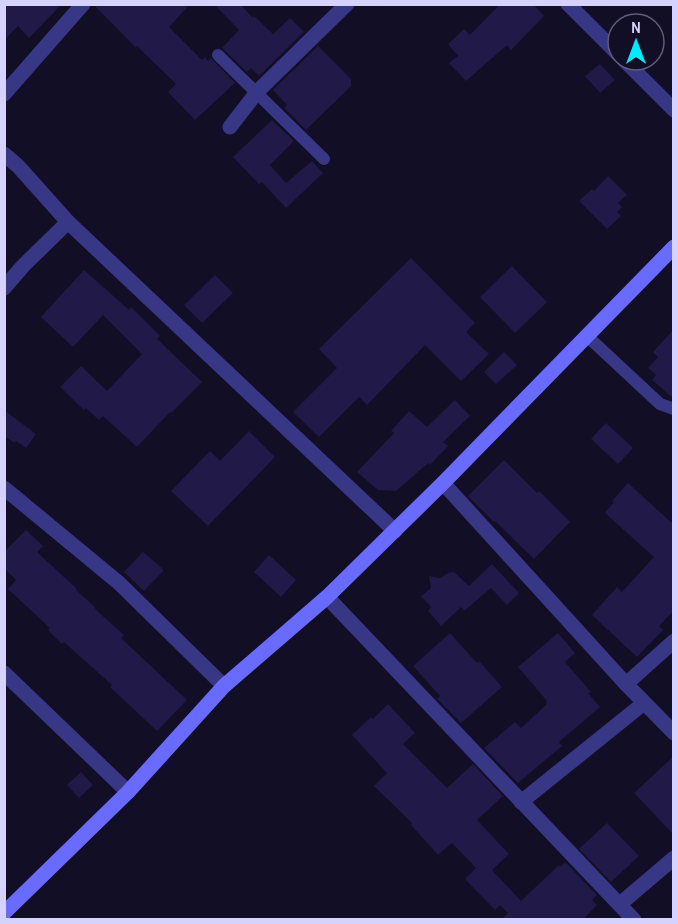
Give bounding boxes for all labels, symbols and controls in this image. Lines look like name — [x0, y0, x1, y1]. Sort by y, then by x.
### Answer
north arrow — [606, 12, 666, 72]
text: N — [631, 16, 641, 38]

